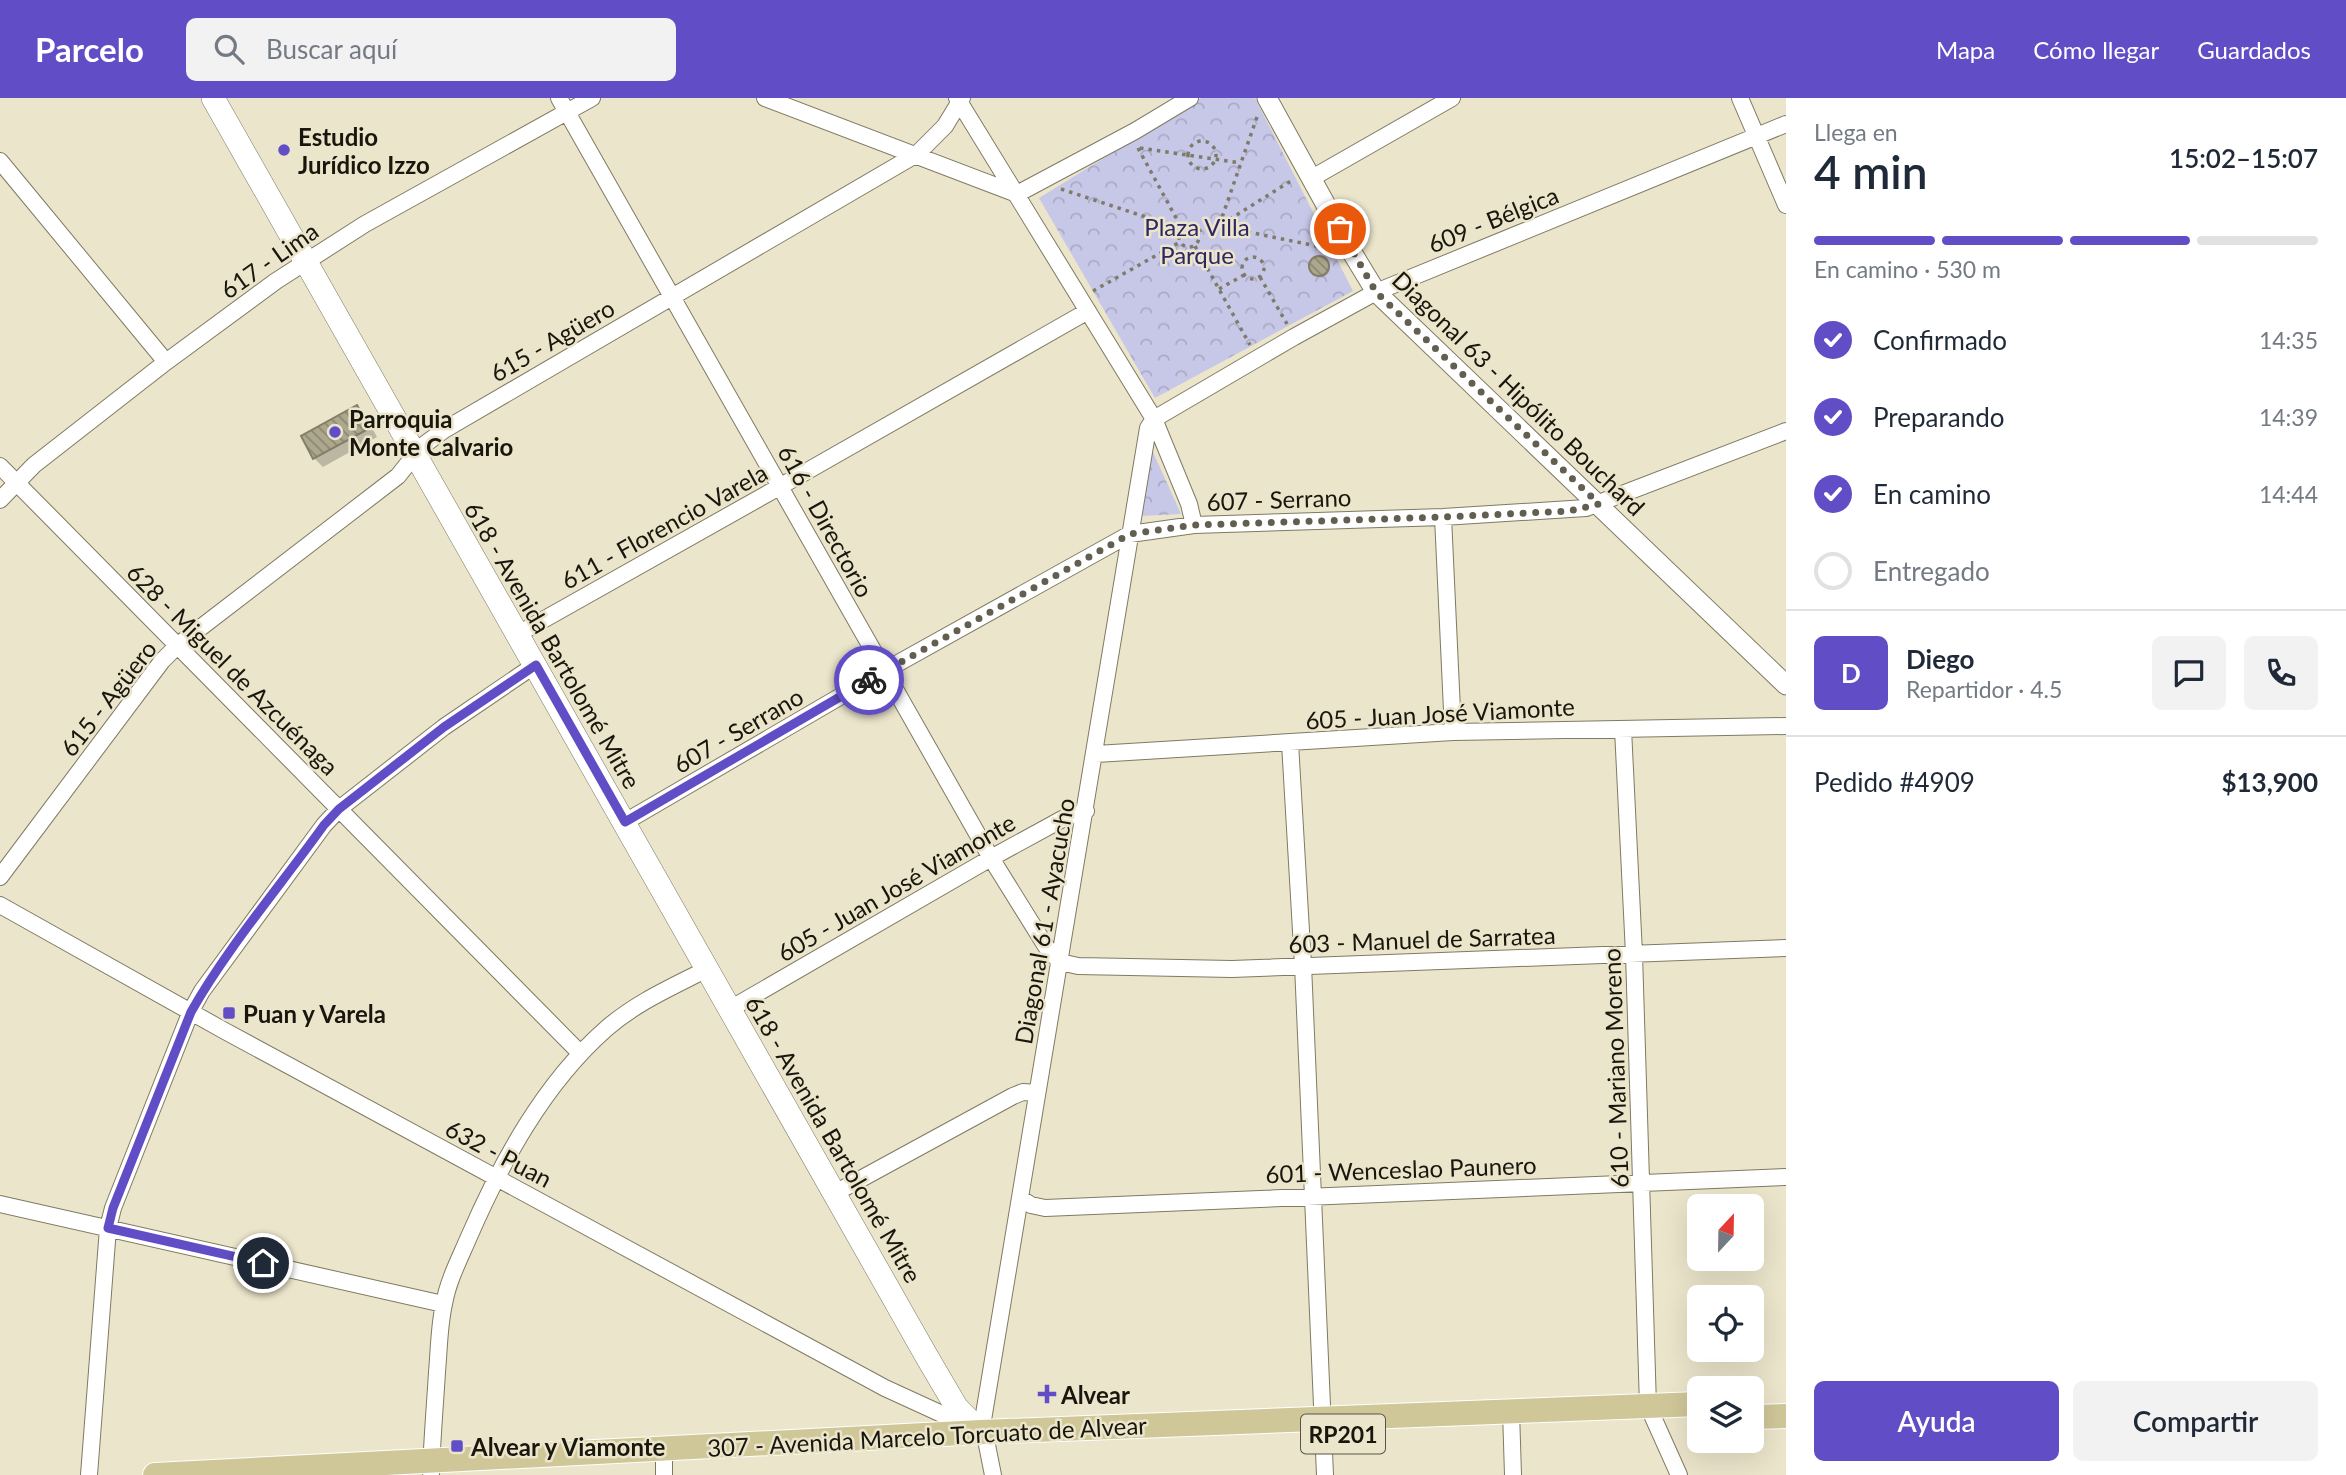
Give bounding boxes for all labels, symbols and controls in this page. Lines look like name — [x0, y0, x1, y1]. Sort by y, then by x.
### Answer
search box — [186, 18, 676, 81]
text: Parcelo — [35, 29, 144, 69]
icon: search — [210, 30, 248, 68]
text: Buscar aquí — [266, 33, 397, 65]
text: Mapa — [1936, 35, 1995, 64]
text: Cómo llegar — [2033, 35, 2159, 64]
text: Guardados — [2197, 35, 2311, 64]
text: Llega en — [1814, 118, 1898, 146]
place label: Estudio Jurídico Izzo — [298, 122, 430, 179]
marker: Estudio Jurídico Izzo — [276, 142, 292, 158]
text: 15:02–15:07 — [2169, 142, 2318, 174]
text: 4 min — [1814, 144, 1928, 199]
street label: 609 - Bélgica — [1423, 180, 1563, 258]
pin — [1310, 199, 1370, 259]
icon: bag — [1321, 210, 1359, 248]
park label: Plaza Villa Parque — [1144, 212, 1250, 269]
street label: 617 - Lima — [215, 216, 323, 304]
text: En camino · 530 m — [1814, 255, 2001, 283]
street label: Diagonal 63 - Hipólito Bouchard — [1387, 265, 1651, 521]
street label: 615 - Agüero — [485, 293, 619, 387]
icon: check — [1814, 321, 1852, 359]
text: Confirmado — [1873, 324, 2007, 356]
text: 14:35 — [2259, 326, 2318, 354]
icon: check — [1814, 398, 1852, 436]
text: Preparando — [1873, 401, 2005, 433]
text: 14:39 — [2259, 403, 2318, 431]
place label: Parroquia Monte Calvario — [349, 404, 513, 461]
marker: Parroquia Monte Calvario — [327, 424, 343, 440]
street label: 616 - Directorio — [772, 440, 880, 602]
street label: 611 - Florencio Varela — [556, 457, 772, 595]
icon: check — [1814, 475, 1852, 513]
text: En camino — [1873, 478, 1991, 510]
text: 14:44 — [2259, 480, 2318, 508]
street label: 607 - Serrano — [1206, 482, 1352, 516]
street label: 618 - Avenida Bartolomé Mitre — [459, 497, 647, 793]
text: Entregado — [1873, 555, 1990, 587]
street label: 628 - Miguel de Azcuénaga — [121, 557, 345, 781]
street label: 615 - Agüero — [54, 634, 162, 762]
button: chat — [2152, 636, 2226, 710]
button: phone — [2244, 636, 2318, 710]
text: Diego — [1906, 643, 1974, 675]
courier — [834, 645, 904, 715]
text: D — [1841, 657, 1861, 689]
icon: bike — [850, 661, 888, 699]
text: Repartidor · 4.5 — [1906, 675, 2062, 703]
street label: 607 - Serrano — [668, 681, 808, 779]
street label: 605 - Juan José Viamonte — [1305, 691, 1575, 735]
text: Pedido #4909 — [1814, 766, 1975, 798]
text: $13,900 — [2221, 766, 2318, 798]
street label: Diagonal 61 - Ayacucho — [1008, 796, 1080, 1046]
street label: 605 - Juan José Viamonte — [772, 807, 1020, 967]
street label: 603 - Manuel de Sarratea — [1288, 920, 1556, 958]
street label: 610 - Mariano Moreno — [1596, 948, 1634, 1188]
street label: 618 - Avenida Bartolomé Mitre — [740, 991, 928, 1287]
place label: Puan y Varela — [243, 999, 386, 1028]
marker: Puan y Varela — [221, 1005, 237, 1021]
street label: 632 - Puan — [441, 1113, 557, 1193]
street label: 601 - Wenceslao Paunero — [1265, 1150, 1537, 1188]
north arrow — [1687, 1194, 1764, 1270]
map controls — [1687, 1194, 1764, 1453]
pin — [233, 1233, 293, 1293]
icon: home — [244, 1244, 282, 1282]
button: locate — [1687, 1285, 1764, 1362]
button: layers — [1687, 1376, 1764, 1453]
place label: Alvear — [1060, 1380, 1130, 1409]
button: Ayuda — [1814, 1381, 2059, 1461]
button: Compartir — [2073, 1381, 2318, 1461]
marker: Alvear — [1039, 1386, 1055, 1402]
street label: 307 - Avenida Marcelo Torcuato de Alvear — [706, 1410, 1148, 1462]
road number: RP201 — [1301, 1414, 1385, 1454]
place label: Alvear y Viamonte — [470, 1432, 666, 1461]
marker: Alvear y Viamonte — [449, 1438, 465, 1454]

